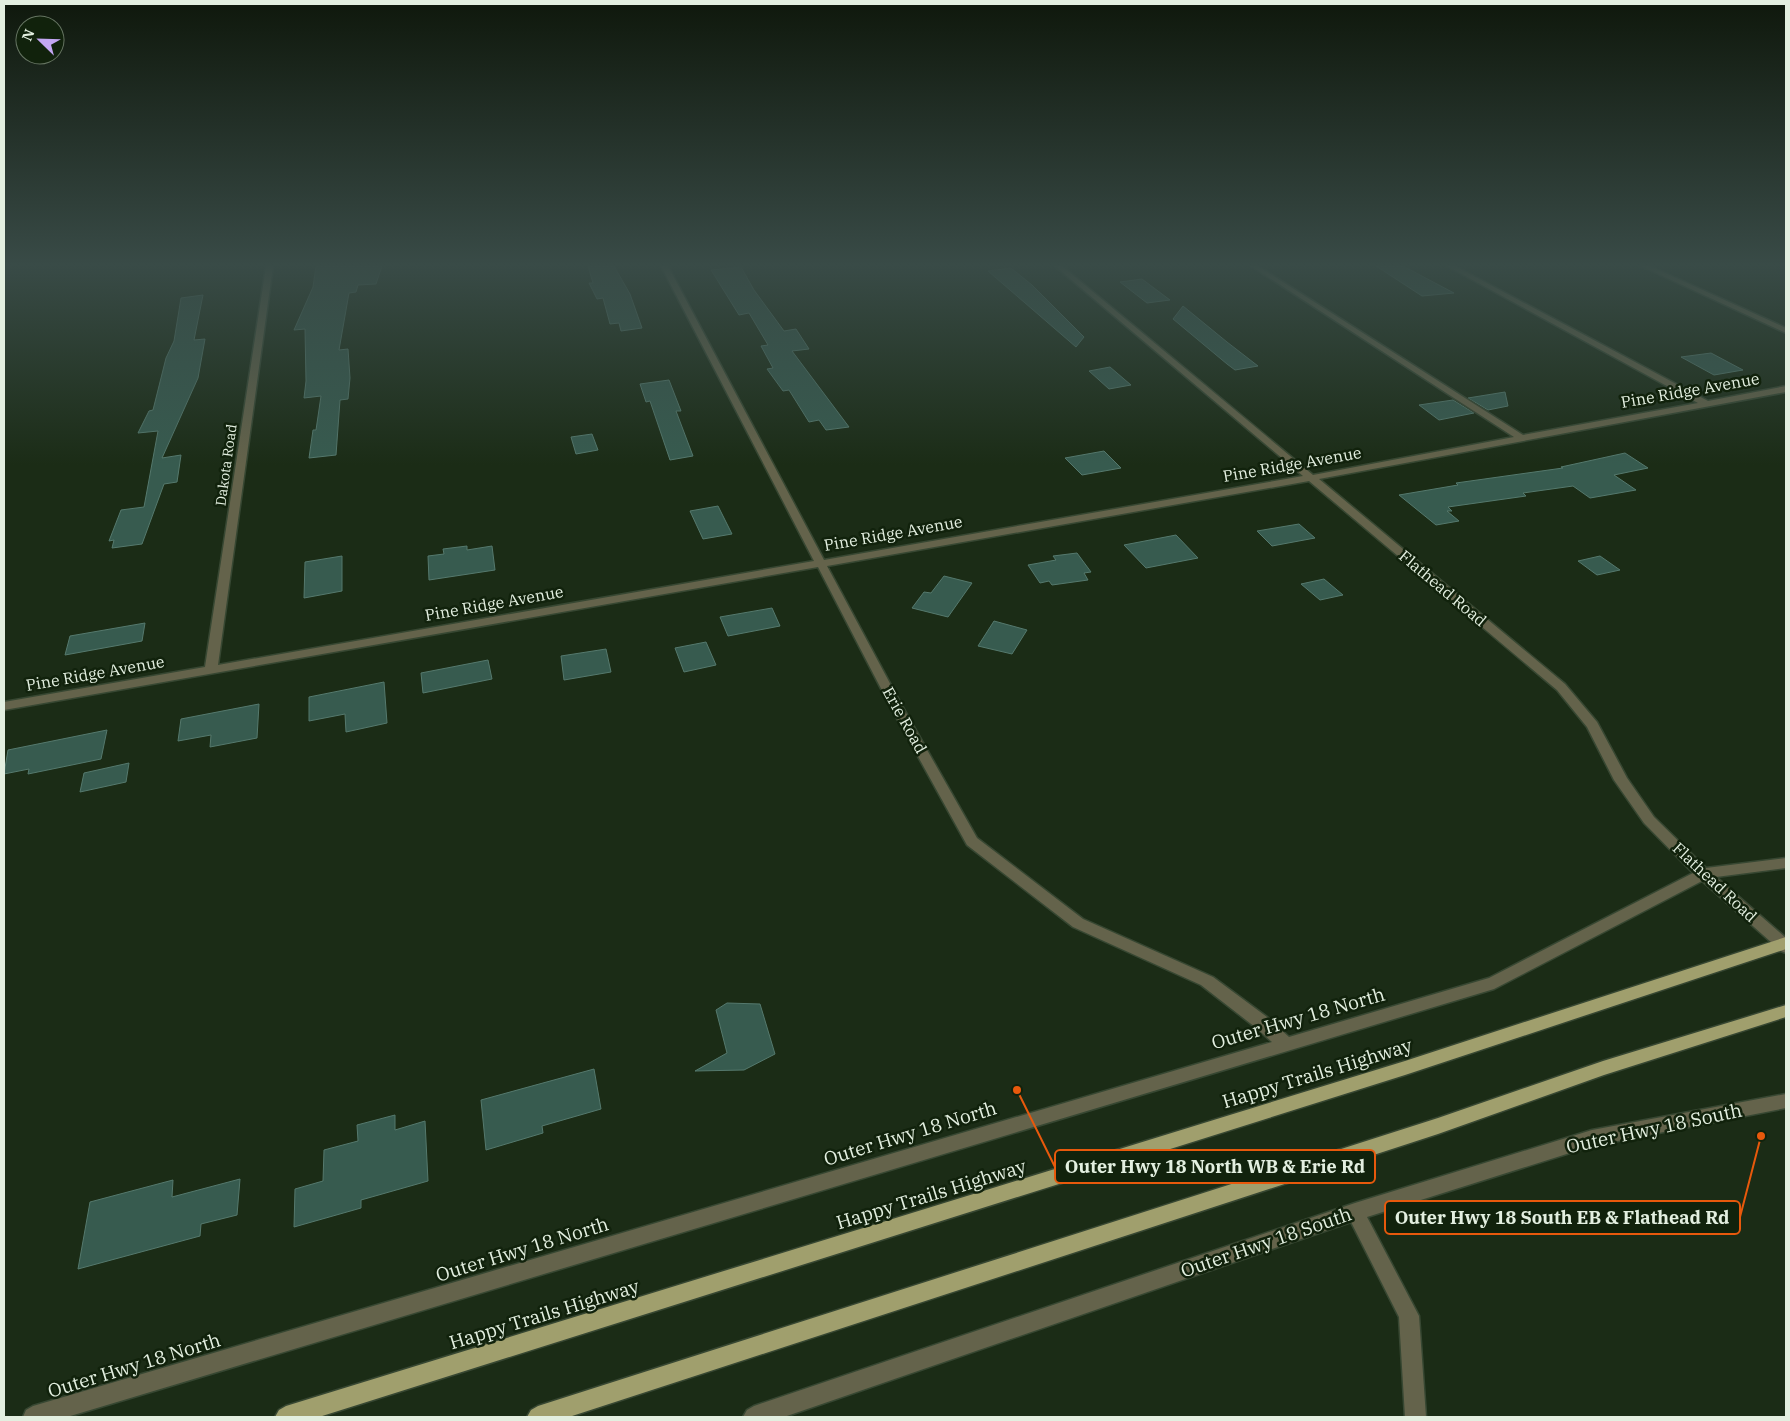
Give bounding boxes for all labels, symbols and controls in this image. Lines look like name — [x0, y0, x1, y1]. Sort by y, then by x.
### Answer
north arrow — [15, 15, 65, 65]
text: N — [18, 26, 38, 44]
street label: Pine Ridge Avenue — [1619, 368, 1761, 412]
street label: Dakota Road — [211, 422, 241, 507]
street label: Pine Ridge Avenue — [1221, 442, 1363, 486]
street label: Pine Ridge Avenue — [822, 511, 964, 555]
street label: Flathead Road — [1395, 546, 1491, 631]
street label: Pine Ridge Avenue — [423, 581, 565, 625]
street label: Pine Ridge Avenue — [24, 651, 166, 695]
street label: Erie Road — [879, 683, 932, 757]
street label: Flathead Road — [1669, 838, 1762, 926]
street label: Outer Hwy 18 North — [1208, 982, 1388, 1054]
street label: Happy Trails Highway — [1219, 1032, 1416, 1113]
street label: Outer Hwy 18 North — [821, 1095, 999, 1171]
street label: Outer Hwy 18 South — [1564, 1098, 1744, 1158]
callout: Outer Hwy 18 North WB & Erie Rd — [1055, 1150, 1375, 1183]
street label: Happy Trails Highway — [833, 1153, 1030, 1234]
text: Outer Hwy 18 North WB & Erie Rd — [1065, 1155, 1365, 1178]
street label: Outer Hwy 18 South — [1177, 1201, 1355, 1283]
callout: Outer Hwy 18 South EB & Flathead Rd — [1385, 1201, 1740, 1234]
text: Outer Hwy 18 South EB & Flathead Rd — [1395, 1206, 1729, 1229]
street label: Outer Hwy 18 North — [433, 1211, 611, 1287]
street label: Happy Trails Highway — [446, 1273, 643, 1354]
street label: Outer Hwy 18 North — [45, 1327, 223, 1403]

